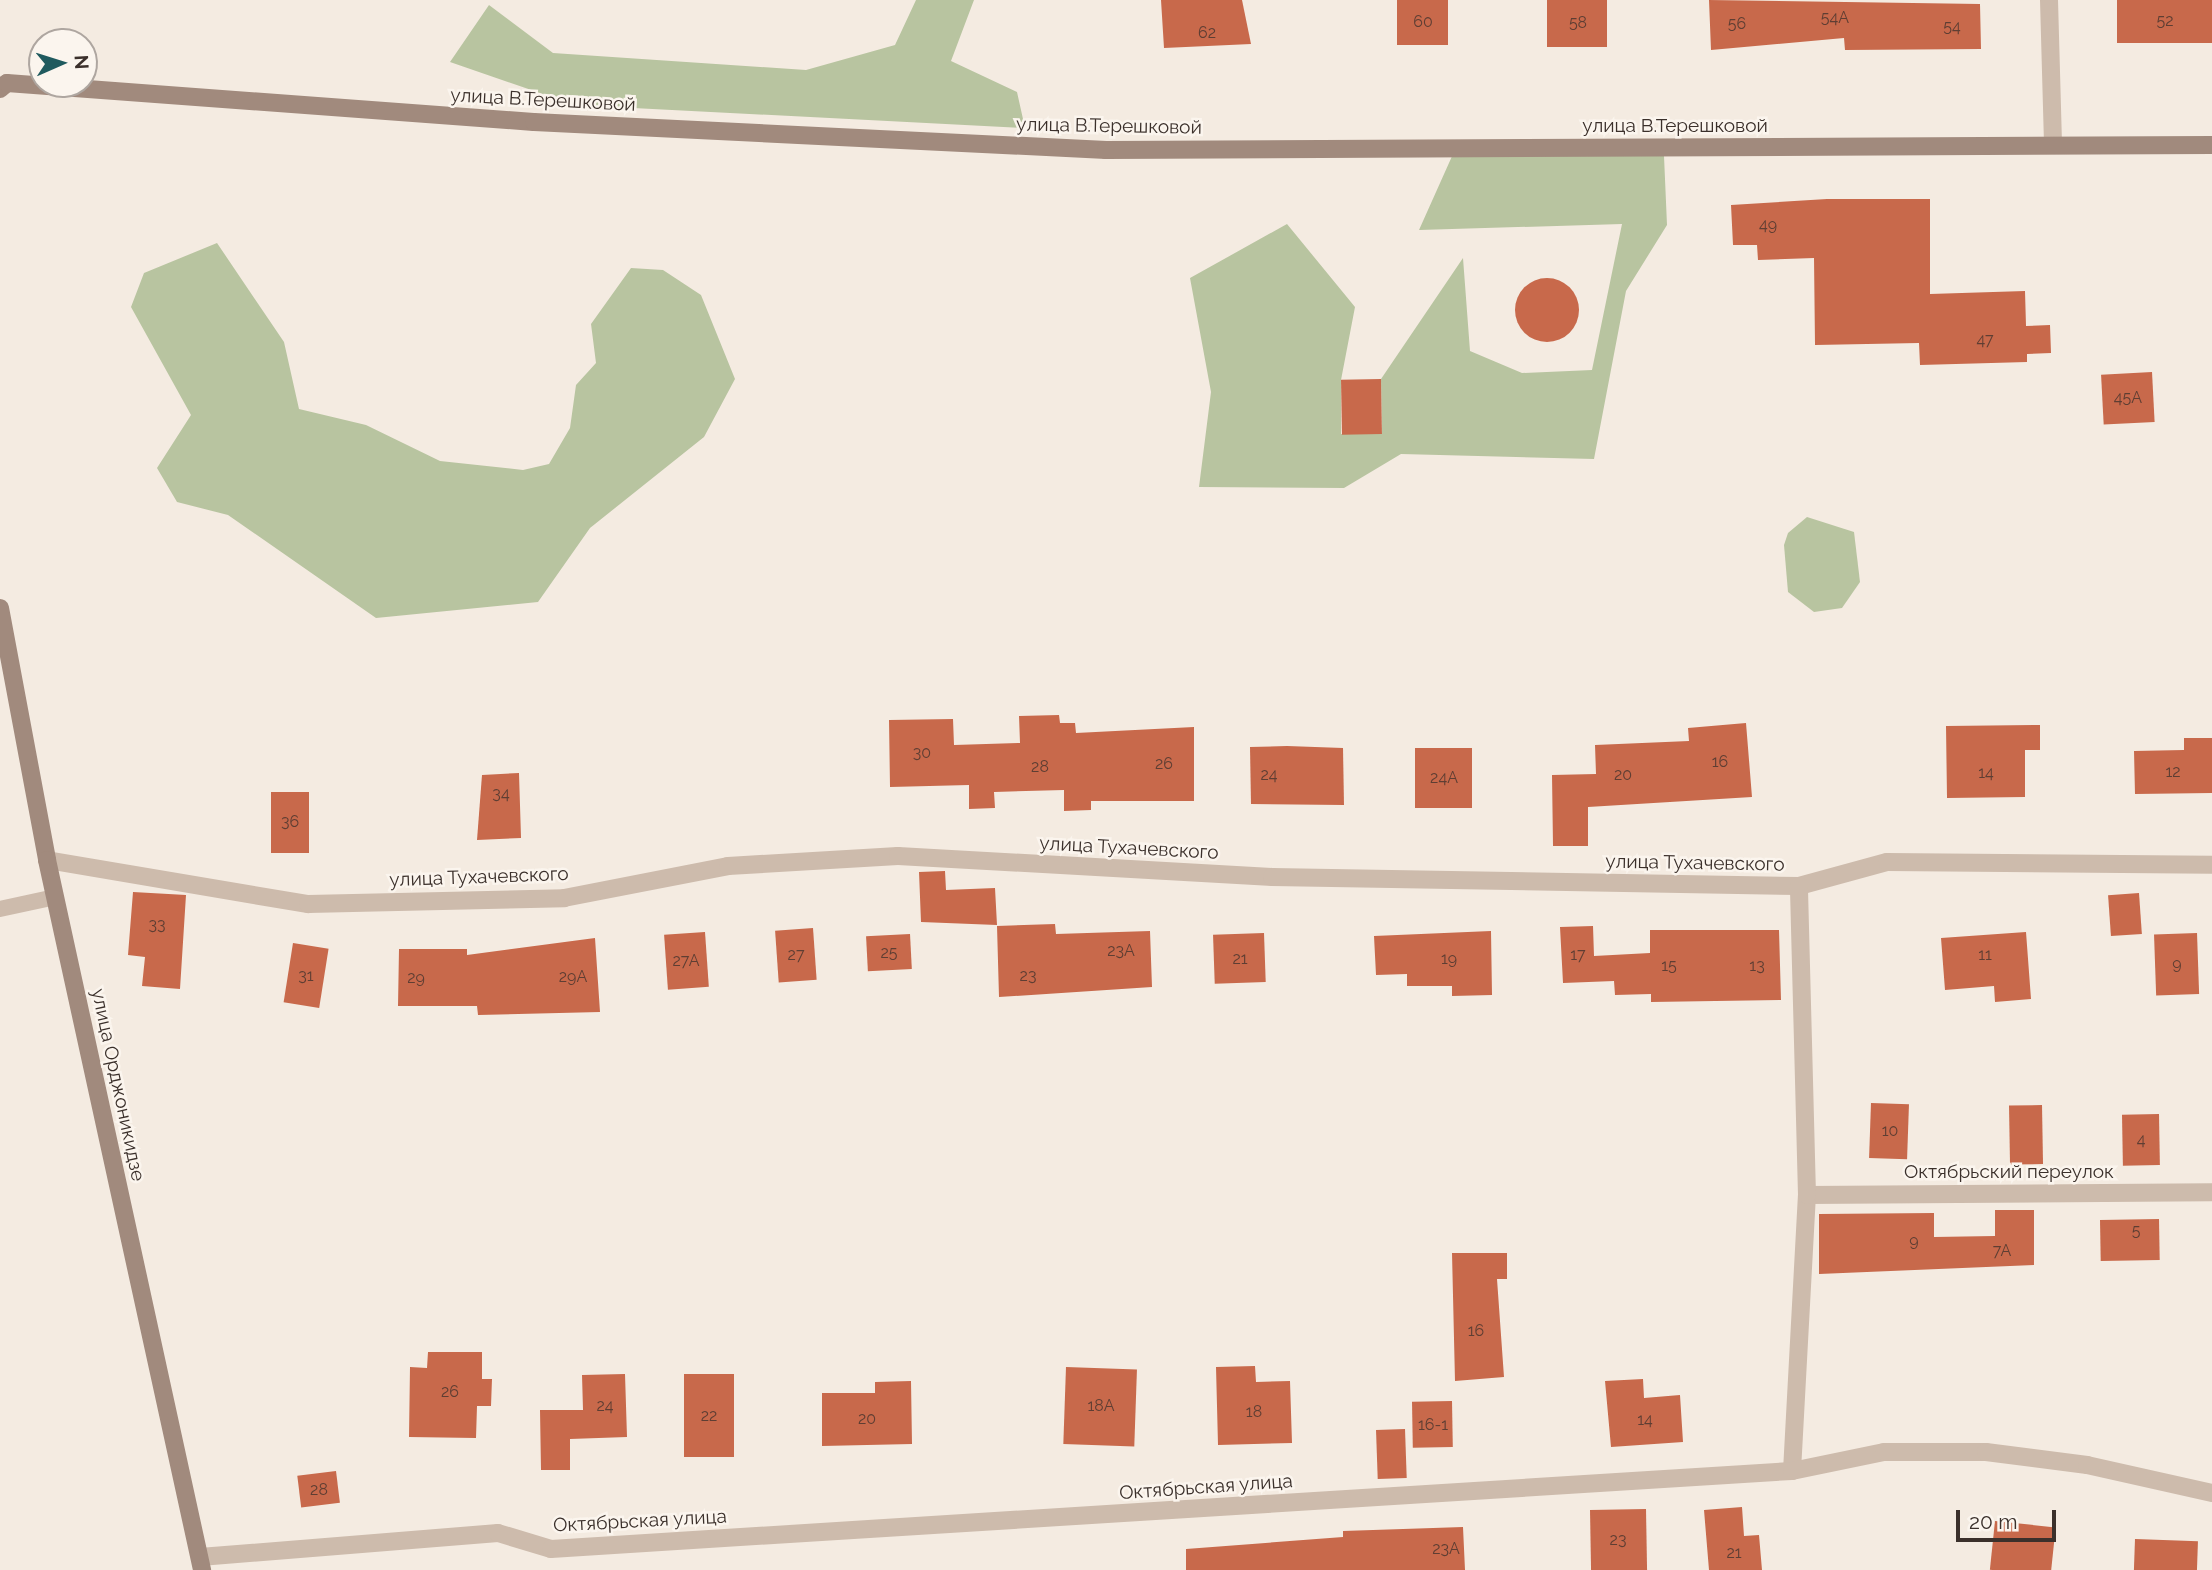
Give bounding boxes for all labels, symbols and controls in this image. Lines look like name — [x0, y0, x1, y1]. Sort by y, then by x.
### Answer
house number: 54А — [1821, 8, 1849, 28]
house number: 52 — [2156, 11, 2174, 31]
house number: 60 — [1413, 12, 1433, 32]
house number: 58 — [1569, 13, 1587, 33]
house number: 56 — [1728, 14, 1746, 34]
house number: 54 — [1943, 17, 1961, 37]
house number: 62 — [1198, 23, 1216, 43]
north arrow — [28, 28, 98, 98]
text: N — [71, 54, 93, 70]
street label: улица В.Терешковой — [450, 84, 636, 116]
street label: улица В.Терешковой — [1016, 113, 1202, 139]
street label: улица В.Терешковой — [1582, 115, 1768, 137]
house number: 49 — [1759, 215, 1777, 235]
house number: 47 — [1976, 330, 1994, 350]
house number: 45А — [2114, 388, 2142, 408]
house number: 30 — [913, 743, 931, 763]
house number: 16 — [1712, 752, 1728, 772]
house number: 26 — [1155, 754, 1173, 774]
house number: 28 — [1031, 757, 1049, 777]
house number: 12 — [2165, 762, 2181, 782]
house number: 14 — [1978, 763, 1994, 783]
house number: 24 — [1260, 765, 1278, 785]
house number: 20 — [1614, 765, 1632, 785]
house number: 24А — [1430, 768, 1458, 788]
house number: 34 — [492, 784, 510, 804]
house number: 36 — [281, 812, 299, 832]
street label: улица Тухачевского — [1039, 832, 1219, 864]
street label: улица Тухачевского — [1605, 850, 1785, 876]
street label: улица Тухачевского — [389, 862, 569, 892]
house number: 33 — [148, 915, 166, 935]
house number: 23А — [1107, 941, 1135, 961]
house number: 25 — [880, 943, 898, 963]
house number: 27 — [788, 945, 804, 965]
house number: 17 — [1570, 945, 1586, 965]
house number: 11 — [1978, 945, 1992, 965]
house number: 21 — [1232, 949, 1248, 969]
house number: 19 — [1441, 949, 1457, 969]
house number: 27А — [673, 951, 699, 971]
house number: 9 — [2172, 954, 2182, 974]
house number: 15 — [1661, 956, 1677, 976]
house number: 13 — [1749, 956, 1765, 976]
house number: 31 — [298, 966, 314, 986]
house number: 23 — [1020, 966, 1036, 986]
house number: 29А — [559, 967, 587, 987]
house number: 29 — [407, 968, 425, 988]
street label: улица Орджоникидзе — [86, 987, 150, 1183]
house number: 10 — [1882, 1121, 1898, 1141]
house number: 4 — [2137, 1130, 2145, 1150]
street label: Октябрьский переулок — [1904, 1161, 2114, 1183]
house number: 5 — [2132, 1221, 2140, 1241]
house number: 9 — [1909, 1231, 1919, 1251]
house number: 7А — [1993, 1241, 2011, 1261]
house number: 16 — [1468, 1321, 1484, 1341]
house number: 26 — [441, 1382, 459, 1402]
house number: 24 — [596, 1396, 614, 1416]
house number: 18А — [1088, 1396, 1114, 1416]
house number: 18 — [1246, 1402, 1262, 1422]
house number: 22 — [701, 1406, 717, 1426]
house number: 20 — [858, 1409, 876, 1429]
house number: 14 — [1637, 1410, 1653, 1430]
house number: 16-1 — [1418, 1415, 1448, 1435]
street label: Октябрьская улица — [1118, 1470, 1294, 1504]
house number: 28 — [310, 1480, 328, 1500]
scale bar — [1960, 1496, 2060, 1540]
street label: Октябрьская улица — [552, 1505, 728, 1537]
text: 20 m — [1969, 1509, 2017, 1534]
house number: 23 — [1610, 1530, 1626, 1550]
house number: 23А — [1432, 1539, 1460, 1559]
house number: 21 — [1726, 1543, 1742, 1563]

